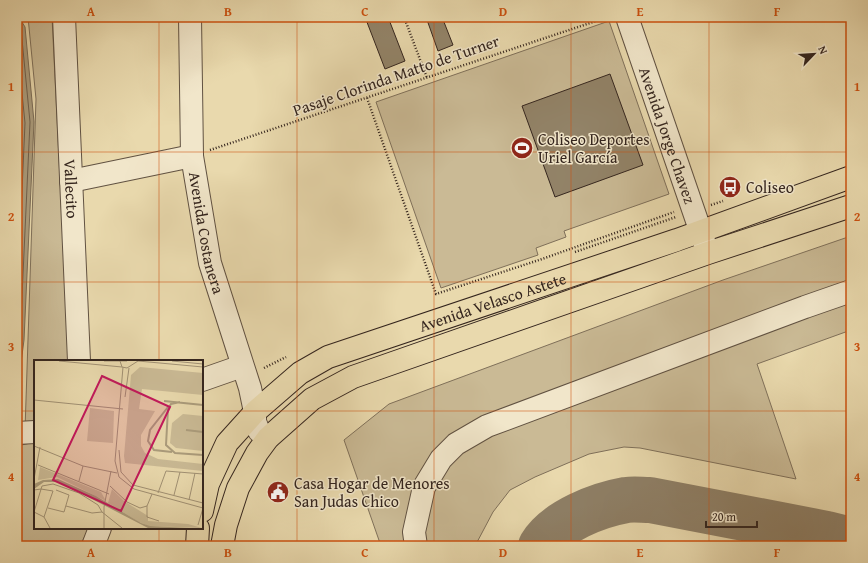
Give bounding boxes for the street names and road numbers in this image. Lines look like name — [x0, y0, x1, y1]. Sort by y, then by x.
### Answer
street label: Pasaje Clorinda Matto de Turner — [290, 28, 503, 122]
street label: Avenida Jorge Chavez — [633, 64, 702, 207]
street label: Vallecito — [58, 159, 85, 219]
street label: Avenida Costanera — [183, 170, 231, 297]
street label: Avenida Velasco Astete — [416, 266, 569, 338]

